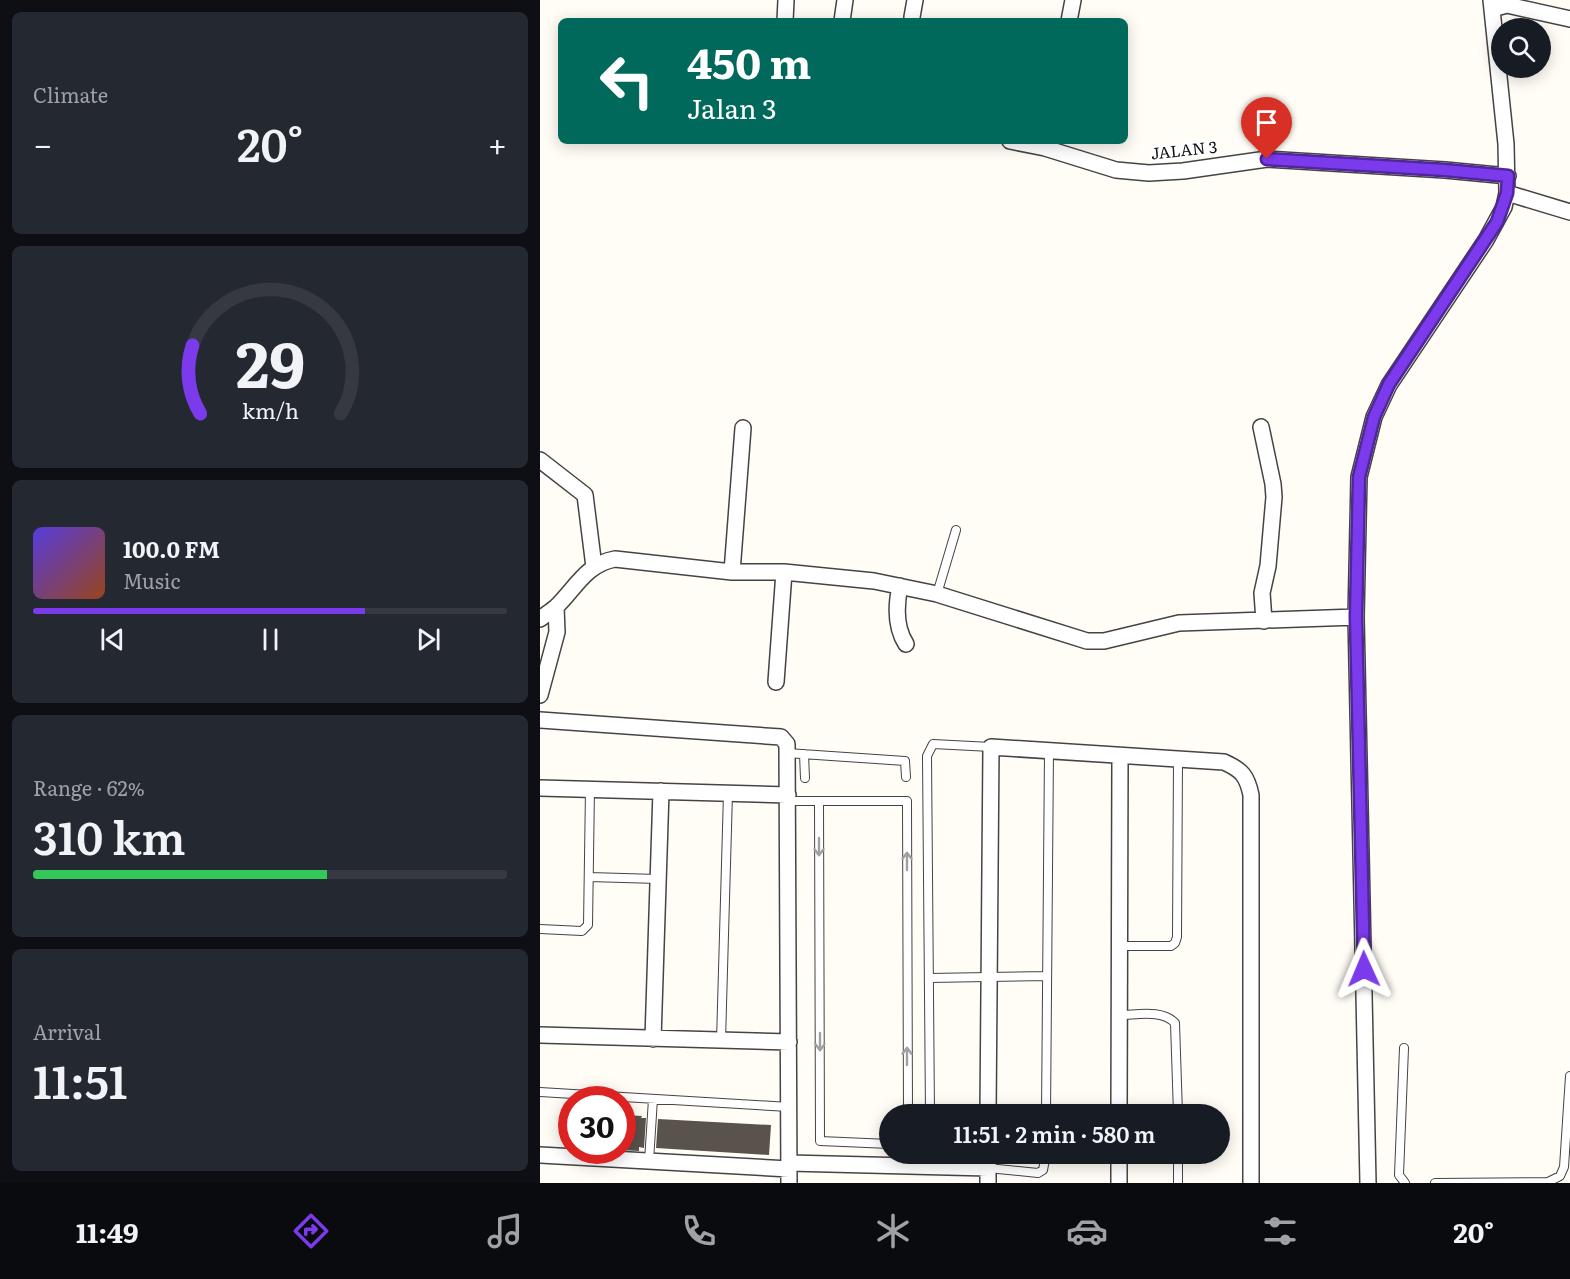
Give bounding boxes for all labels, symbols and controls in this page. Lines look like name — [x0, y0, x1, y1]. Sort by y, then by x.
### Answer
map controls — [1491, 18, 1551, 78]
button: search — [1491, 18, 1551, 78]
text: 450 m — [687, 30, 811, 92]
icon: left — [588, 42, 666, 120]
text: Climate — [33, 79, 108, 109]
text: Jalan 3 — [687, 87, 777, 127]
pin — [1241, 97, 1292, 159]
icon: arrive — [1250, 106, 1283, 139]
text: 20° — [237, 109, 303, 176]
text: − — [33, 118, 52, 167]
text: + — [488, 118, 507, 167]
street label: JALAN 3 — [1149, 134, 1218, 164]
text: 29 — [235, 315, 305, 407]
text: km/h — [241, 395, 299, 427]
text: 100.0 FM — [123, 532, 220, 565]
text: Music — [123, 565, 180, 595]
icon: previous — [96, 623, 129, 656]
icon: pause — [254, 623, 287, 656]
icon: next — [412, 623, 445, 656]
text: Range · 62% — [33, 772, 145, 802]
text: 310 km — [33, 802, 186, 869]
one-way arrow — [813, 836, 825, 856]
one-way arrow — [901, 852, 913, 872]
position arrow — [1332, 937, 1396, 1001]
text: Arrival — [33, 1016, 101, 1046]
one-way arrow — [814, 1031, 826, 1051]
text: 11:51 — [33, 1046, 127, 1113]
one-way arrow — [901, 1047, 913, 1067]
speed limit sign: 30 — [558, 1086, 636, 1164]
text: 11:51 · 2 min · 580 m — [953, 1117, 1156, 1150]
icon: directions — [290, 1210, 332, 1252]
icon: music — [484, 1210, 526, 1252]
icon: phone — [678, 1210, 720, 1252]
icon: climate — [872, 1210, 914, 1252]
icon: car — [1066, 1210, 1108, 1252]
icon: filters — [1259, 1210, 1301, 1252]
text: 11:49 — [76, 1211, 139, 1251]
text: 20° — [1453, 1211, 1494, 1251]

